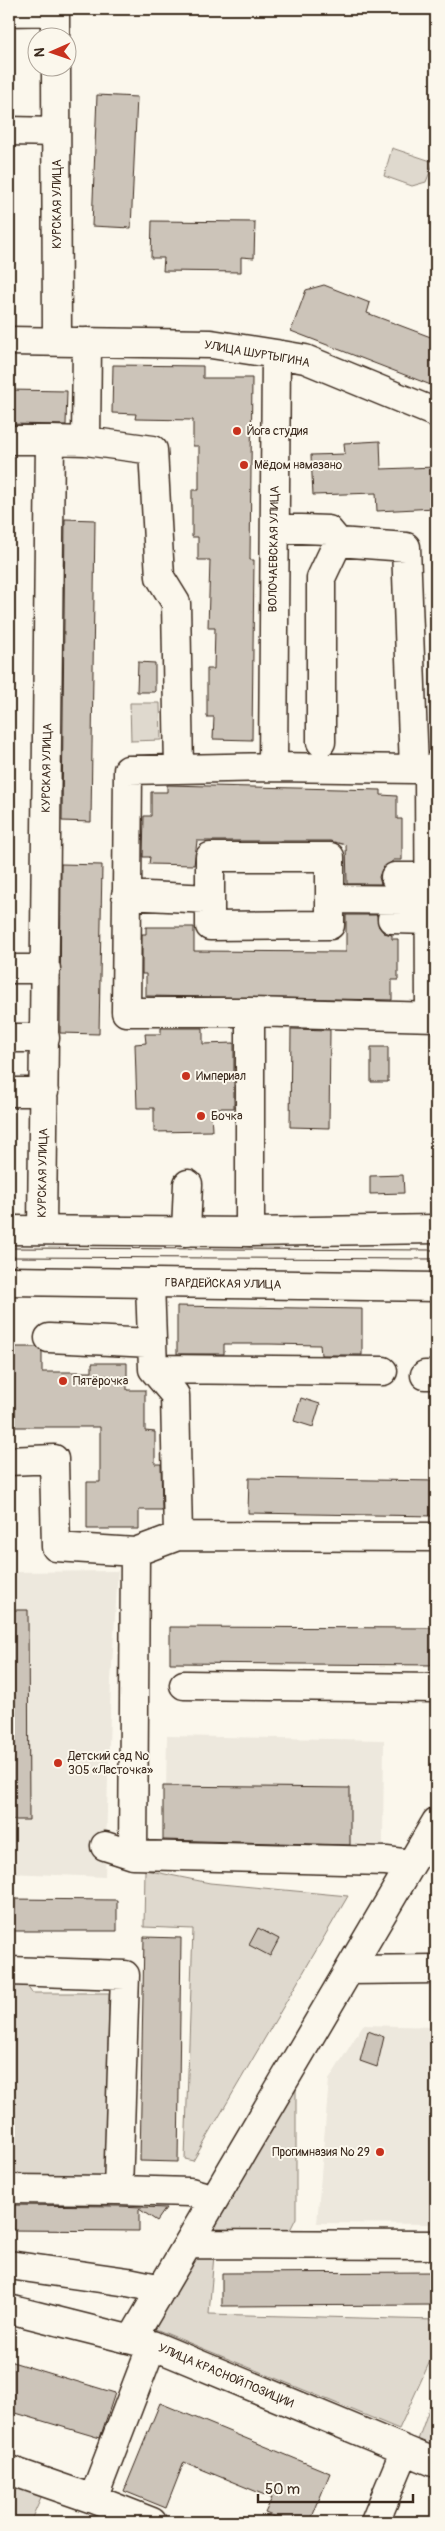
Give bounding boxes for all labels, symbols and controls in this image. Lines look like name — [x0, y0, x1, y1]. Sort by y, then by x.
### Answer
north arrow — [28, 28, 78, 78]
text: N — [31, 47, 48, 57]
street label: КУРСКАЯ УЛИЦА — [50, 159, 65, 249]
street label: УЛИЦА ШУРТЫГИНА — [203, 337, 311, 371]
place label: Йога студия — [247, 424, 308, 439]
marker: Йога студия — [231, 425, 243, 437]
place label: Мёдом намазано — [254, 458, 343, 473]
marker: Мёдом намазано — [238, 459, 250, 471]
street label: ВОЛОЧАЕВСКАЯ УЛИЦА — [265, 485, 283, 613]
street label: КУРСКАЯ УЛИЦА — [39, 723, 55, 813]
place label: Империал — [196, 1069, 246, 1084]
marker: Империал — [180, 1070, 192, 1082]
place label: Бочка — [211, 1109, 243, 1124]
marker: Бочка — [195, 1110, 207, 1122]
street label: КУРСКАЯ УЛИЦА — [35, 1128, 51, 1218]
street label: ГВАРДЕЙСКАЯ УЛИЦА — [165, 1275, 282, 1293]
place label: Пятёрочка — [73, 1374, 129, 1389]
marker: Пятёрочка — [57, 1375, 69, 1387]
place label: Детский сад № 305 «Ласточка» — [67, 1749, 153, 1778]
marker: Детский сад № 305 «Ласточка» — [52, 1757, 64, 1769]
place label: Прогимназия № 29 — [272, 2145, 370, 2160]
marker: Прогимназия № 29 — [374, 2146, 386, 2158]
street label: УЛИЦА КРАСНОЙ ПОЗИЦИИ — [156, 2341, 296, 2411]
scale bar — [258, 2471, 412, 2503]
text: 50 m — [265, 2480, 300, 2499]

